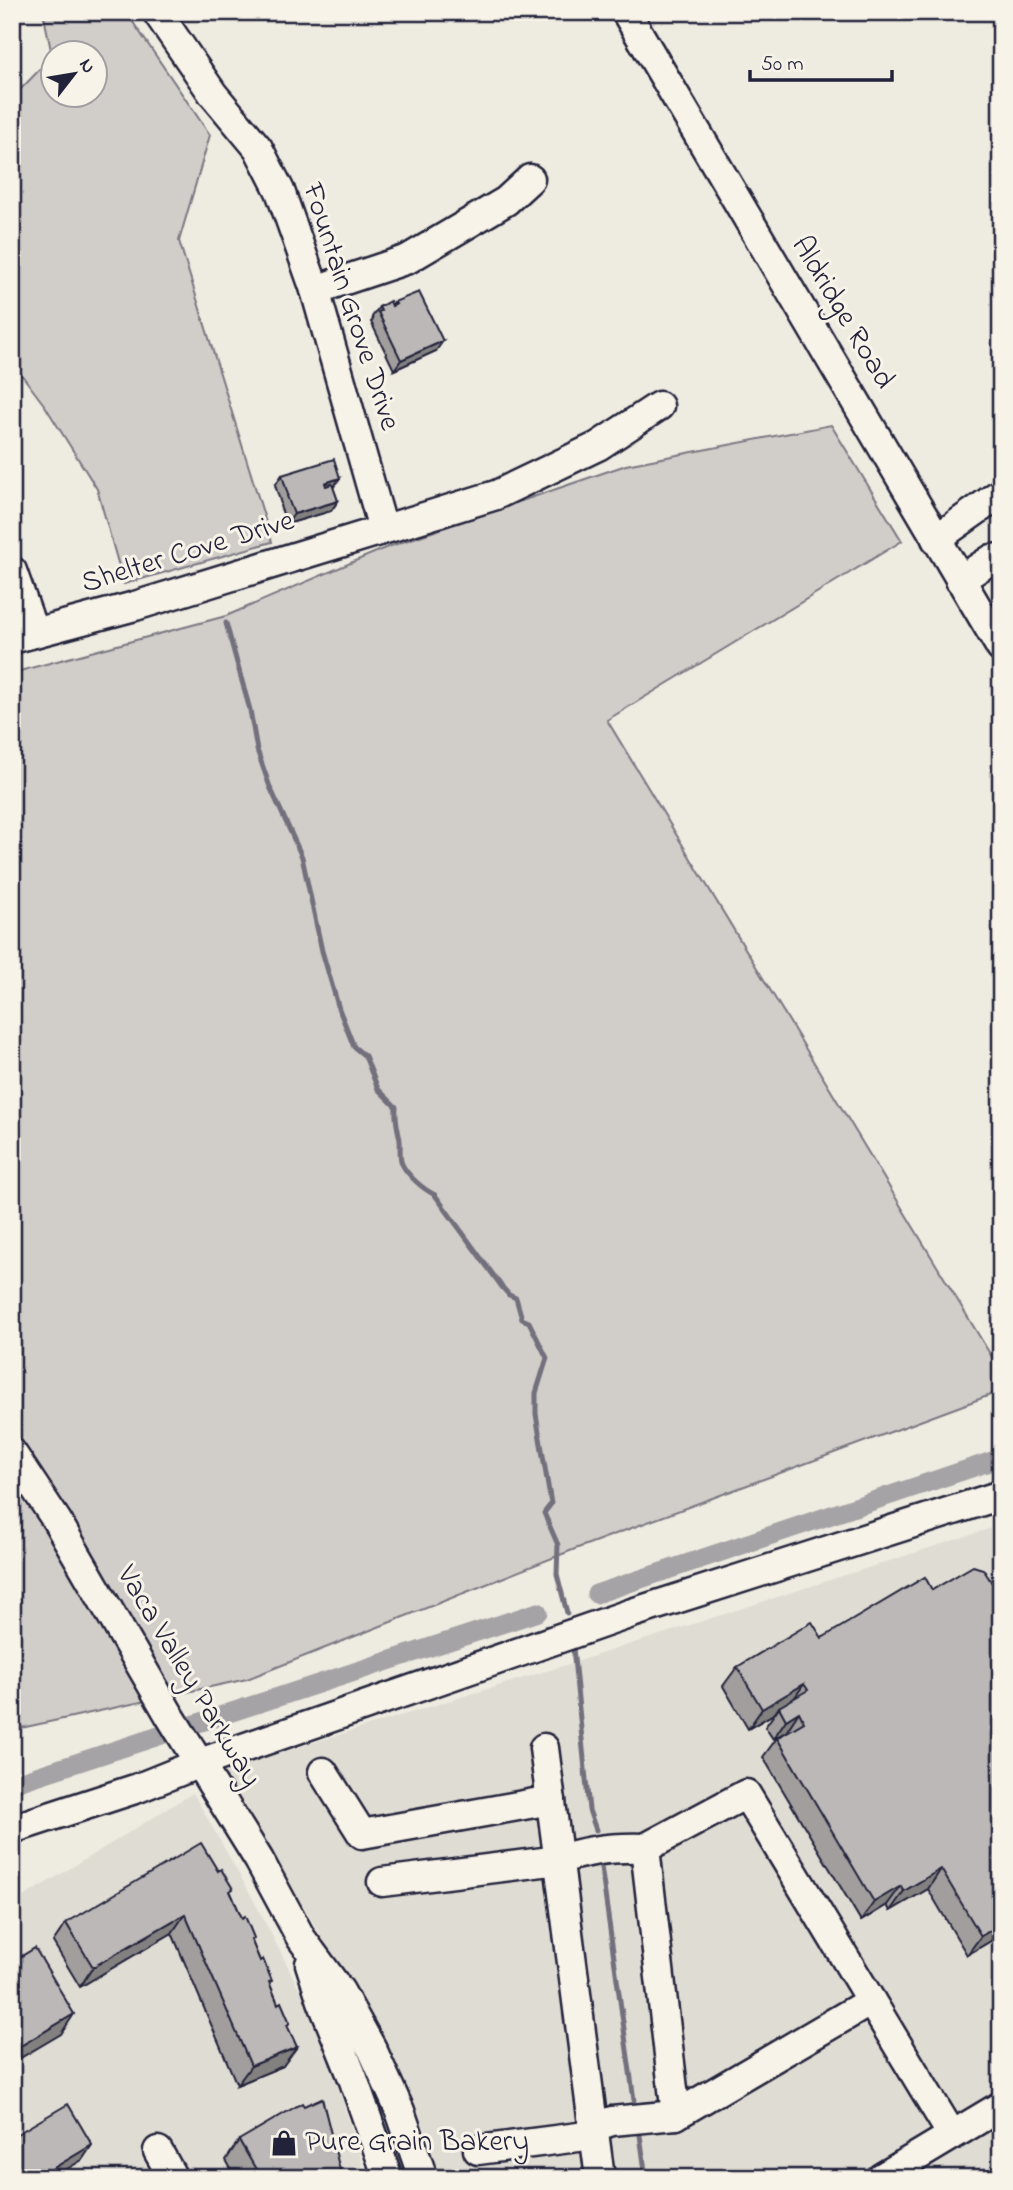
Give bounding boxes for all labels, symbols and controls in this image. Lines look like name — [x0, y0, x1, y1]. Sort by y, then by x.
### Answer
north arrow — [38, 38, 108, 108]
scale bar — [750, 38, 892, 82]
text: 50 m — [761, 50, 804, 80]
text: N — [72, 54, 101, 79]
street label: Fountain Grove Drive — [289, 177, 411, 437]
street label: Aldridge Road — [779, 228, 905, 398]
street label: Shelter Cove Drive — [76, 500, 300, 606]
street label: Vaca Valley Parkway — [104, 1557, 272, 1796]
place label: Pure Grain Bakery — [305, 2121, 529, 2165]
shop icon: Pure Grain Bakery — [269, 2128, 299, 2158]

